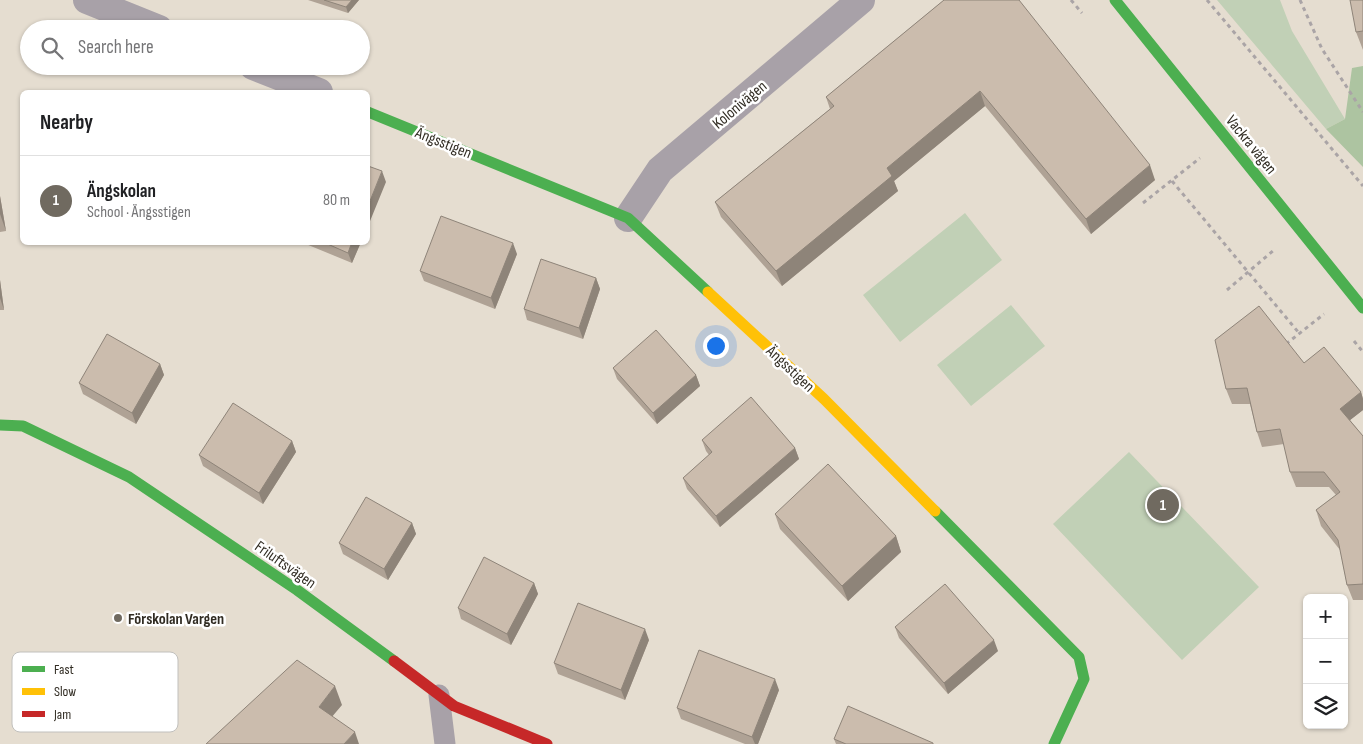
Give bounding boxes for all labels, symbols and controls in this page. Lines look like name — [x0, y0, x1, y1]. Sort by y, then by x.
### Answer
search box — [20, 20, 370, 75]
icon: search — [38, 34, 66, 62]
text: Search here — [78, 36, 154, 59]
street label: Kolonivägen — [709, 77, 771, 133]
text: Nearby — [40, 110, 93, 135]
street label: Vackra vägen — [1221, 112, 1280, 178]
street label: Ängsstigen — [412, 123, 474, 163]
text: Ängskolan — [87, 180, 156, 203]
text: 1 — [53, 191, 59, 210]
text: 80 m — [323, 191, 350, 210]
text: School · Ängsstigen — [87, 203, 191, 222]
your location — [703, 333, 729, 359]
street label: Ängsstigen — [761, 341, 818, 396]
pin: 1 — [1147, 486, 1179, 524]
street label: Friluftsvägen — [251, 537, 319, 593]
map controls — [1303, 594, 1348, 729]
button: + — [1303, 594, 1348, 639]
place label: Förskolan Vargen — [128, 610, 224, 629]
marker: Förskolan Vargen — [112, 612, 124, 624]
button: − — [1303, 639, 1348, 684]
legend — [12, 652, 178, 732]
text: Fast — [54, 661, 74, 678]
text: Slow — [54, 683, 76, 700]
button: layers — [1303, 684, 1348, 729]
text: Jam — [53, 706, 71, 723]

